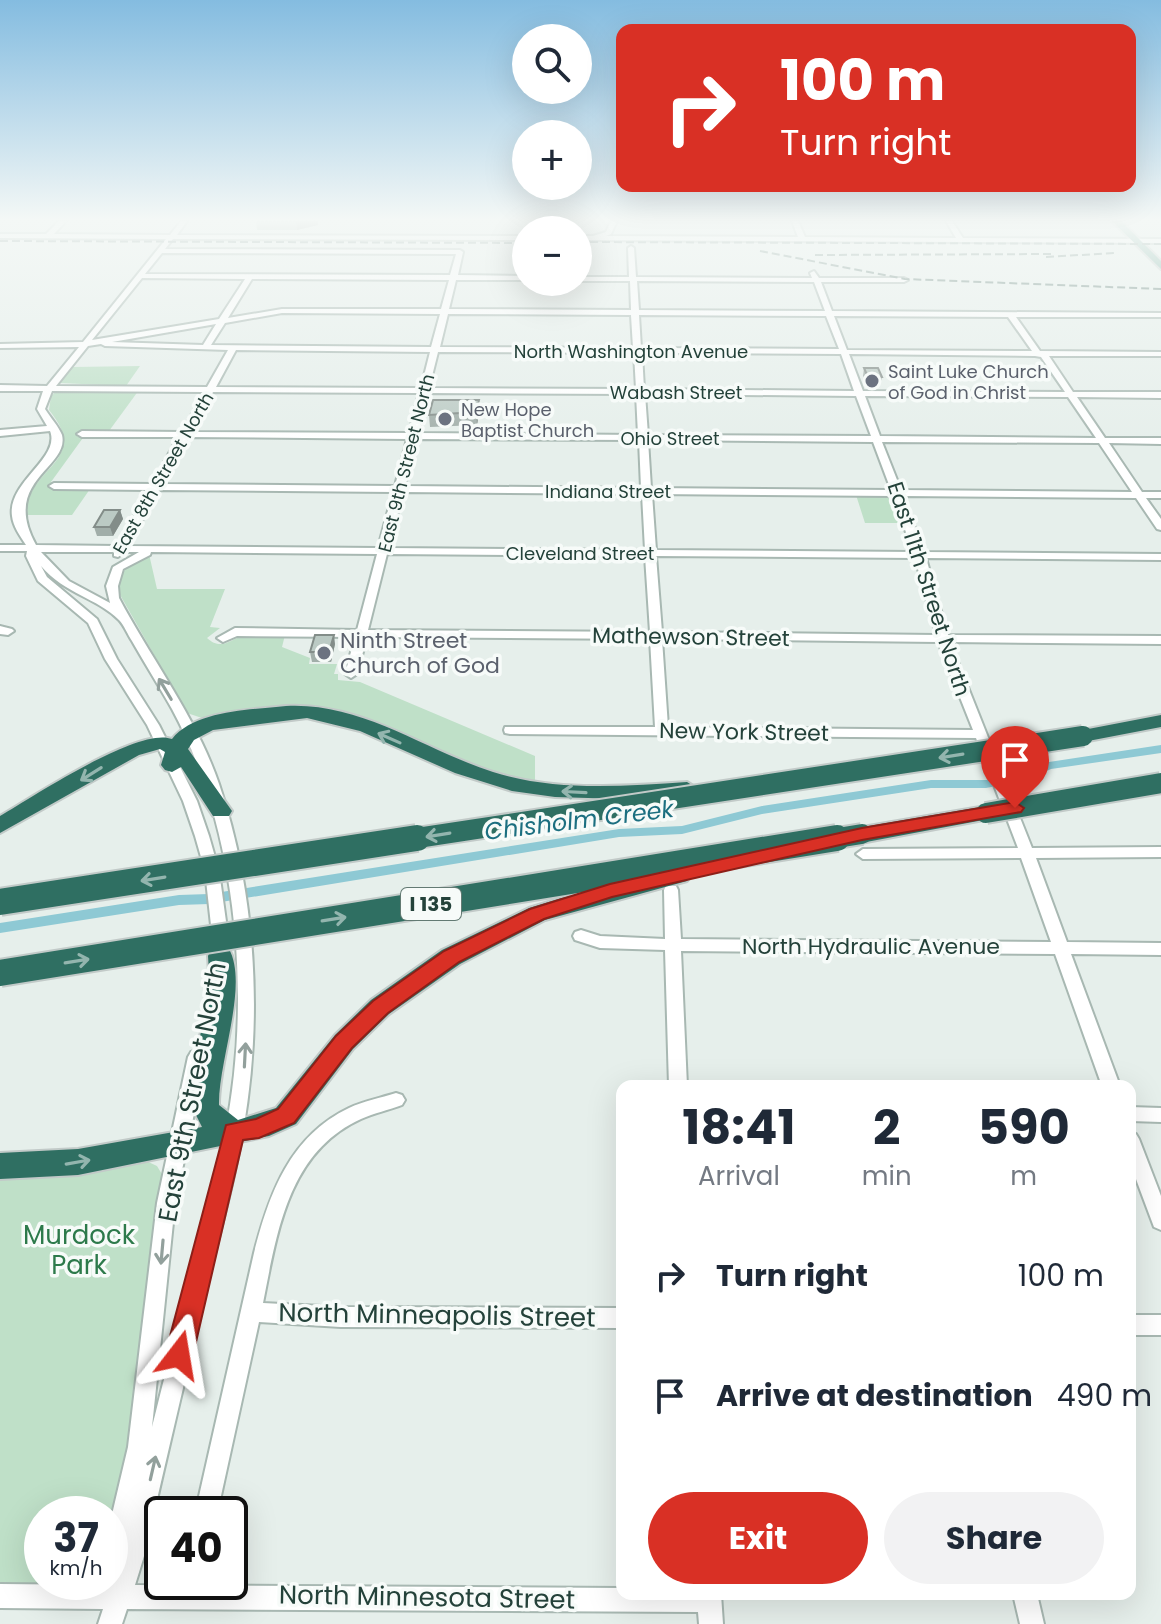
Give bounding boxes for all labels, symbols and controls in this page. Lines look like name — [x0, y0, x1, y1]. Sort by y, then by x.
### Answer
map controls — [512, 24, 592, 296]
button: search — [512, 24, 592, 104]
text: 100 m — [780, 41, 945, 120]
icon: right — [648, 56, 752, 160]
text: Turn right — [780, 117, 951, 168]
button: + — [512, 120, 592, 200]
button: − — [512, 216, 592, 296]
street label: North Washington Avenue — [514, 339, 748, 364]
place label: Saint Luke Church of God in Christ — [888, 359, 1049, 405]
street label: East 9th Street North — [372, 371, 440, 555]
marker: Saint Luke Church of God in Christ — [863, 372, 881, 390]
street label: Wabash Street — [610, 380, 742, 405]
street label: East 8th Street North — [106, 388, 220, 558]
place label: New Hope Baptist Church — [461, 397, 594, 443]
marker: New Hope Baptist Church — [436, 410, 454, 428]
street label: Ohio Street — [620, 426, 720, 451]
street label: East 11th Street North — [880, 478, 978, 700]
street label: Indiana Street — [545, 479, 671, 504]
street label: Cleveland Street — [506, 541, 654, 566]
street label: Mathewson Street — [592, 620, 790, 654]
place label: Ninth Street Church of God — [340, 625, 500, 681]
marker: Ninth Street Church of God — [315, 644, 333, 662]
one-way arrow — [157, 678, 173, 701]
street label: New York Street — [659, 715, 829, 749]
pin — [981, 726, 1049, 808]
one-way arrow — [378, 730, 402, 745]
icon: arrive — [993, 738, 1037, 782]
one-way arrow — [939, 749, 964, 764]
one-way arrow — [80, 766, 103, 782]
one-way arrow — [561, 784, 588, 799]
water label: Chisholm Creek — [482, 792, 677, 848]
one-way arrow — [426, 828, 451, 843]
one-way arrow — [141, 872, 166, 887]
road number: I 135 — [401, 888, 461, 920]
one-way arrow — [321, 911, 346, 926]
street label: North Hydraulic Avenue — [742, 931, 1000, 962]
one-way arrow — [64, 953, 89, 968]
street label: East 9th Street North — [149, 959, 235, 1225]
one-way arrow — [237, 1042, 252, 1069]
text: 18:41 — [682, 1094, 796, 1161]
text: 2 — [873, 1094, 900, 1161]
text: 590 — [978, 1094, 1070, 1161]
one-way arrow — [64, 1153, 90, 1168]
text: Arrival — [698, 1158, 780, 1194]
text: min — [862, 1158, 912, 1194]
text: m — [1010, 1158, 1037, 1194]
park label: Murdock Park — [23, 1217, 136, 1283]
one-way arrow — [154, 1238, 169, 1265]
icon: right — [648, 1254, 692, 1298]
text: Turn right — [716, 1254, 868, 1297]
text: 100 m — [1018, 1254, 1104, 1297]
street label: North Minneapolis Street — [278, 1294, 596, 1336]
position arrow — [137, 1313, 221, 1397]
icon: arrive — [648, 1374, 692, 1418]
text: Arrive at destination — [716, 1374, 1033, 1417]
text: 490 m — [1057, 1374, 1152, 1417]
one-way arrow — [146, 1455, 161, 1481]
button: Exit — [648, 1492, 868, 1584]
button: Share — [884, 1492, 1104, 1584]
speed limit sign: 40 — [144, 1496, 248, 1600]
text: 37 — [53, 1510, 99, 1566]
text: km/h — [49, 1554, 103, 1582]
street label: North Minnesota Street — [279, 1576, 575, 1618]

